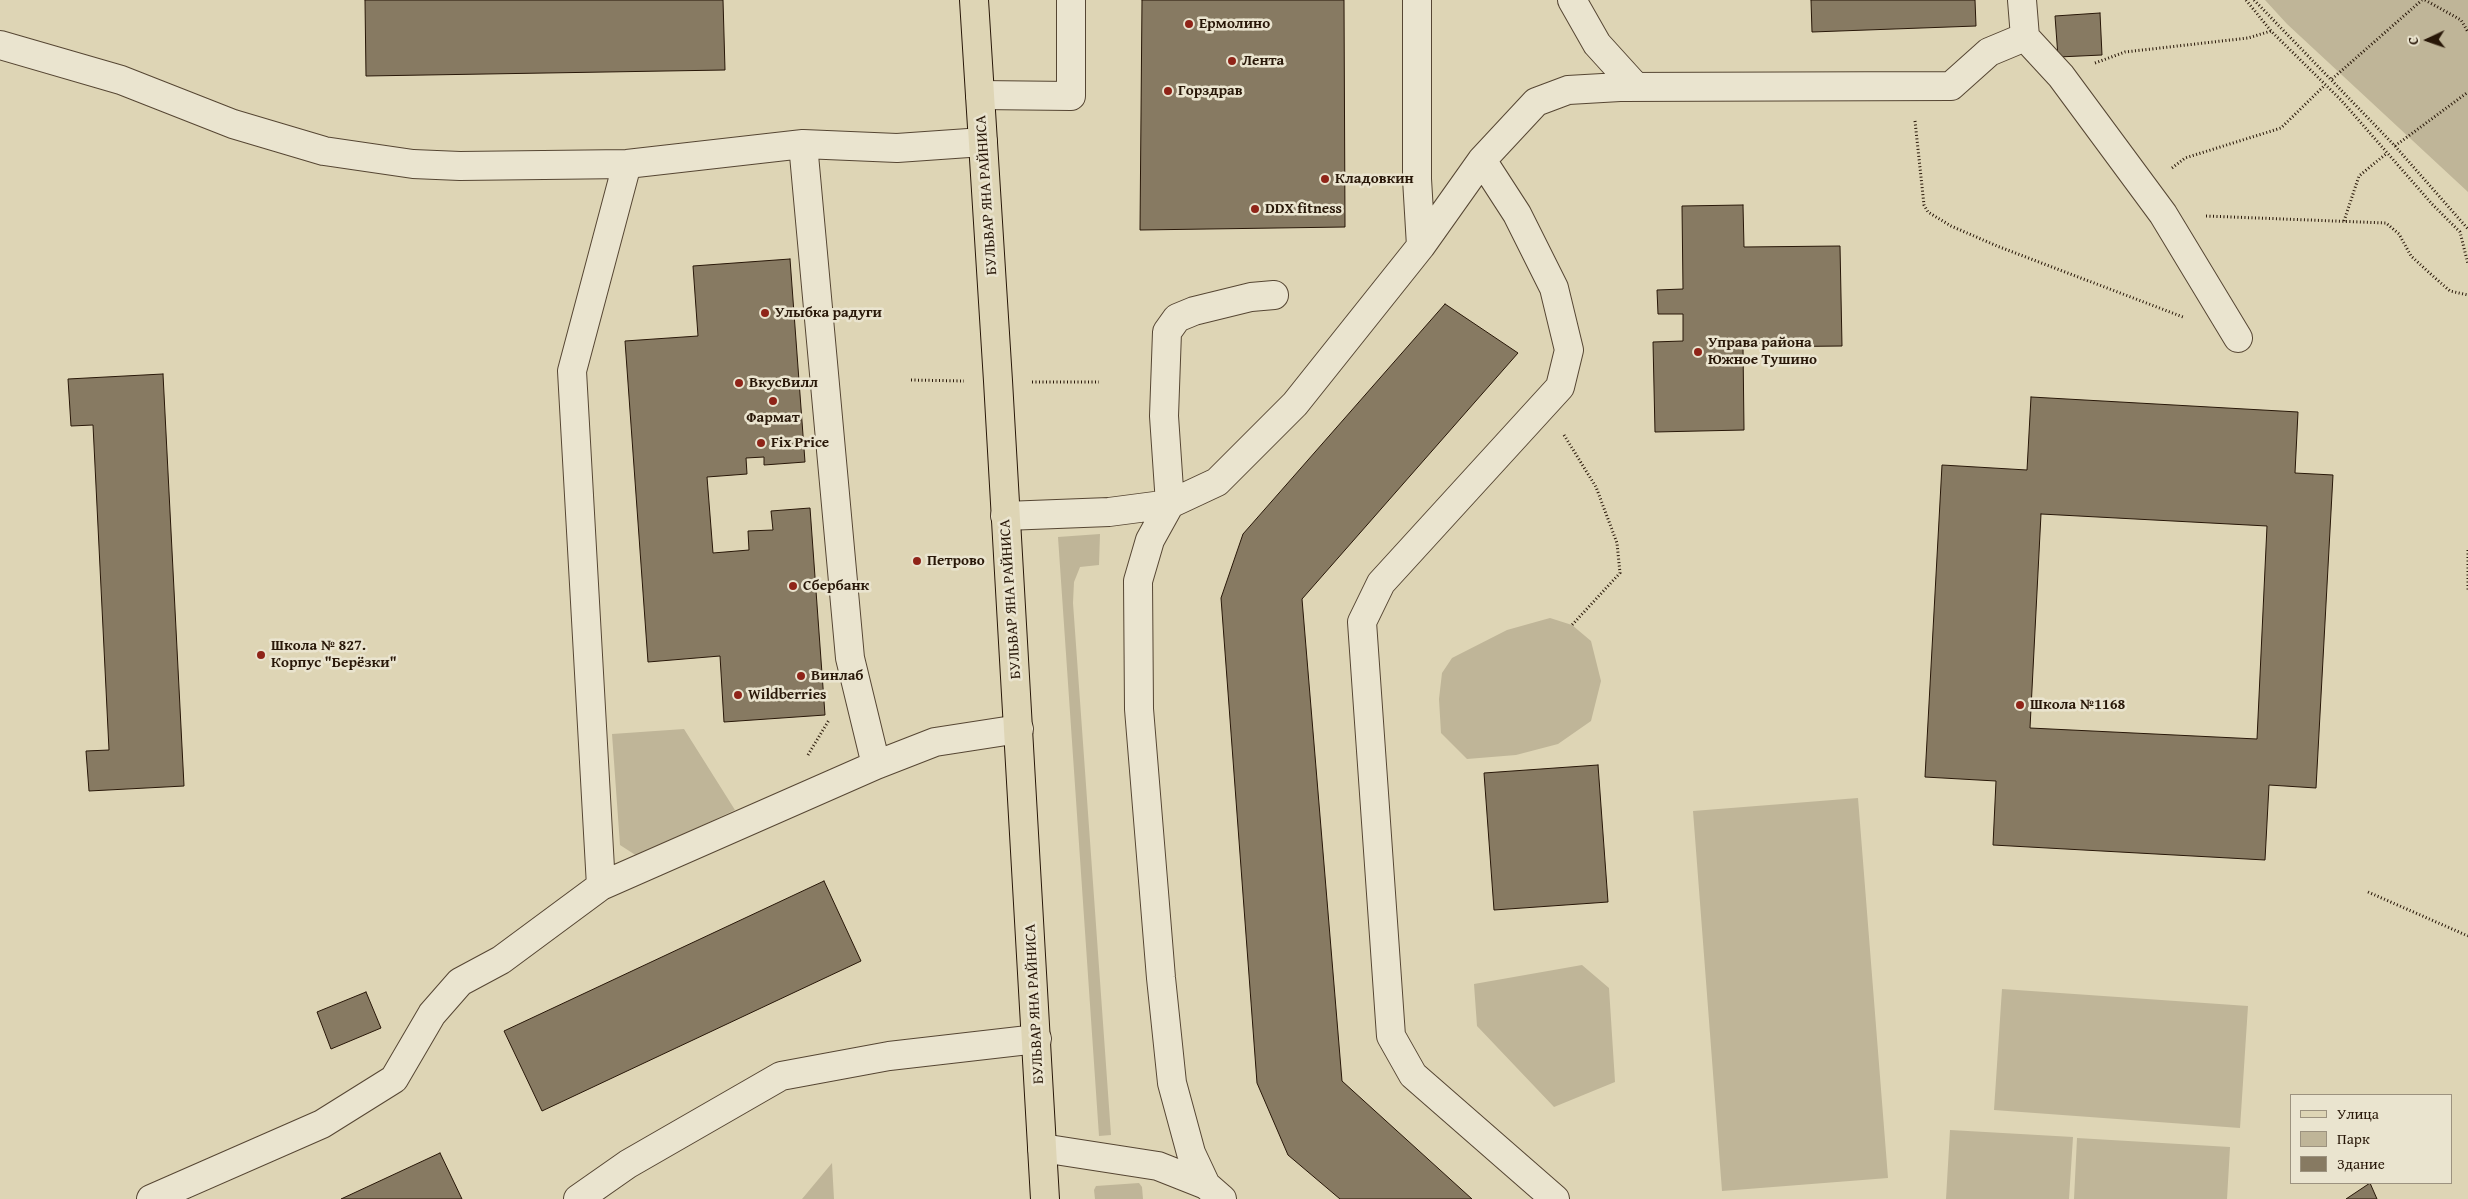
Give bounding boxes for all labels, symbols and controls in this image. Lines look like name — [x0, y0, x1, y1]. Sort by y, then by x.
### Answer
place label: Ермолино — [1199, 15, 1270, 33]
north arrow — [2403, 15, 2453, 65]
marker: Ермолино — [1183, 18, 1195, 30]
text: С — [2403, 36, 2423, 45]
place label: Лента — [1242, 52, 1284, 70]
marker: Лента — [1226, 55, 1238, 67]
place label: Горздрав — [1178, 82, 1243, 100]
marker: Горздрав — [1162, 85, 1174, 97]
street label: БУЛЬВАР ЯНА РАЙНИСА — [972, 114, 1002, 276]
place label: Кладовкин — [1335, 170, 1414, 188]
marker: Кладовкин — [1319, 173, 1331, 185]
place label: DDX fitness — [1265, 200, 1342, 218]
marker: DDX fitness — [1249, 203, 1261, 215]
place label: Улыбка радуги — [775, 304, 882, 322]
marker: Улыбка радуги — [759, 307, 771, 319]
place label: Управа района Южное Тушино — [1708, 334, 1817, 369]
marker: Управа района Южное Тушино — [1692, 346, 1704, 358]
place label: ВкусВилл — [749, 374, 818, 392]
marker: ВкусВилл — [733, 377, 745, 389]
marker: Фармат — [767, 395, 779, 407]
place label: Фармат — [746, 409, 800, 427]
place label: Fix Price — [771, 434, 829, 452]
marker: Fix Price — [755, 437, 767, 449]
street label: БУЛЬВАР ЯНА РАЙНИСА — [996, 518, 1026, 680]
place label: Петрово — [927, 552, 985, 570]
marker: Петрово — [911, 555, 923, 567]
place label: Сбербанк — [803, 577, 869, 595]
marker: Сбербанк — [787, 580, 799, 592]
place label: Школа № 827. Корпус "Берёзки" — [271, 637, 397, 672]
marker: Школа № 827. Корпус "Берёзки" — [255, 649, 267, 661]
place label: Винлаб — [811, 667, 864, 685]
marker: Винлаб — [795, 670, 807, 682]
place label: Wildberries — [748, 686, 826, 704]
marker: Wildberries — [732, 689, 744, 701]
place label: Школа №1168 — [2030, 696, 2125, 714]
marker: Школа №1168 — [2014, 699, 2026, 711]
street label: БУЛЬВАР ЯНА РАЙНИСА — [1022, 924, 1048, 1084]
legend — [2290, 1094, 2453, 1184]
text: Улица — [2337, 1103, 2379, 1124]
text: Парк — [2337, 1128, 2370, 1149]
text: Здание — [2337, 1153, 2385, 1174]

